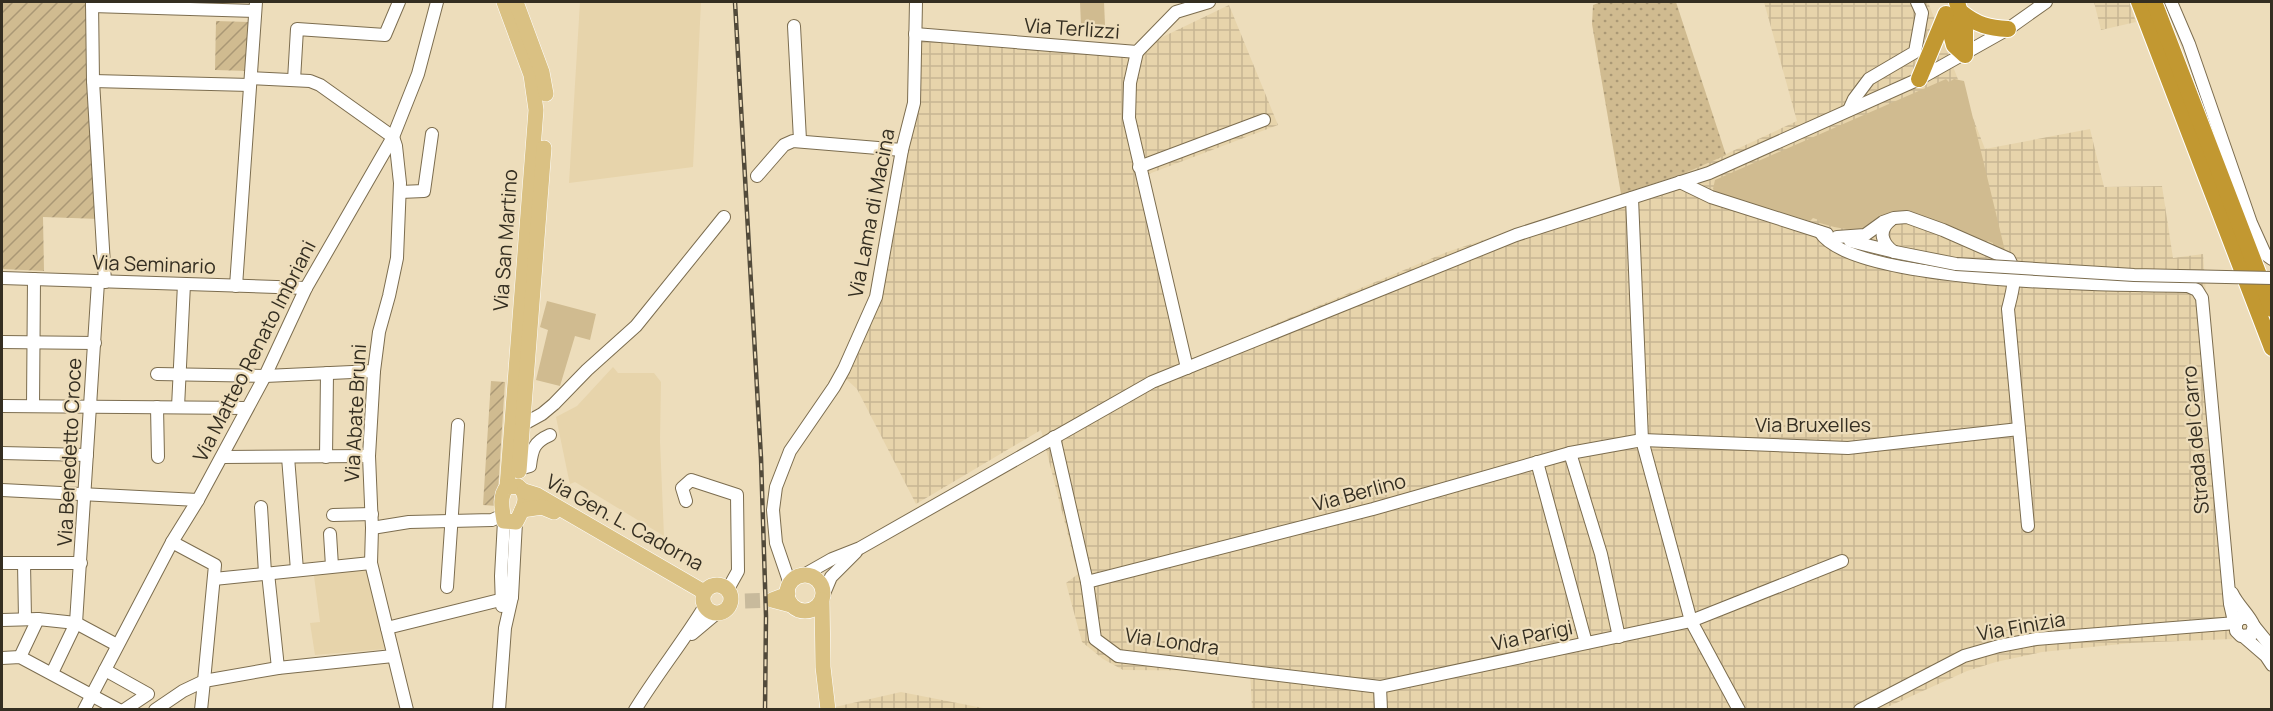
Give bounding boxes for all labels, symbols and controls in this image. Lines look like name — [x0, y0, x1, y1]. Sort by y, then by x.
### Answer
street label: Via Terlizzi — [1023, 11, 1121, 45]
street label: Via Lama di Macina — [841, 126, 901, 300]
street label: Via San Martino — [487, 168, 523, 312]
street label: Via Matteo Renato Imbriani — [186, 236, 322, 466]
street label: Via Seminario — [92, 248, 216, 280]
street label: Via Abate Bruni — [338, 343, 372, 483]
street label: Via Benedetto Croce — [51, 357, 87, 547]
street label: Strada del Carro — [2175, 364, 2215, 515]
street label: Via Bruxelles — [1755, 411, 1871, 438]
street label: Via Gen. L. Cadorna — [541, 467, 709, 577]
street label: Via Berlino — [1309, 467, 1409, 517]
street label: Via Finizia — [1975, 605, 2067, 647]
street label: Via Parigi — [1489, 613, 1575, 657]
street label: Via Londra — [1123, 621, 1221, 661]

